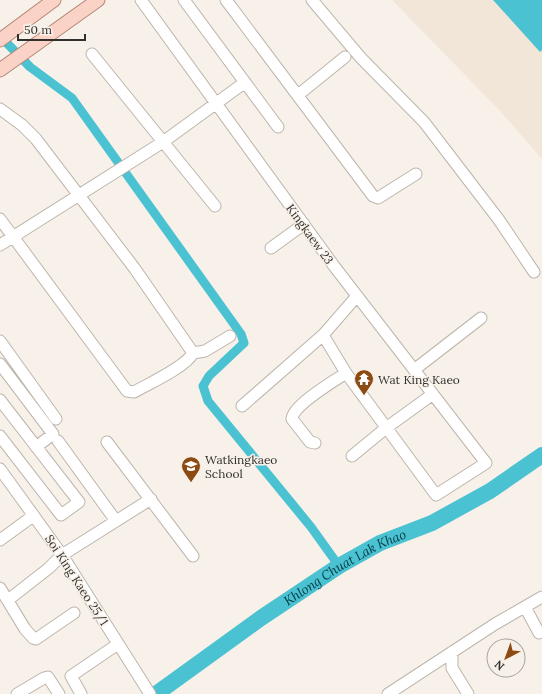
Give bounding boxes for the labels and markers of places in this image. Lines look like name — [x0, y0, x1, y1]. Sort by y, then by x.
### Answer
temple icon: Wat King Kaeo — [353, 368, 375, 396]
place label: Wat King Kaeo — [378, 372, 460, 387]
place label: Watkingkaeo School — [205, 452, 277, 481]
school or university icon: Watkingkaeo School — [180, 455, 202, 483]

